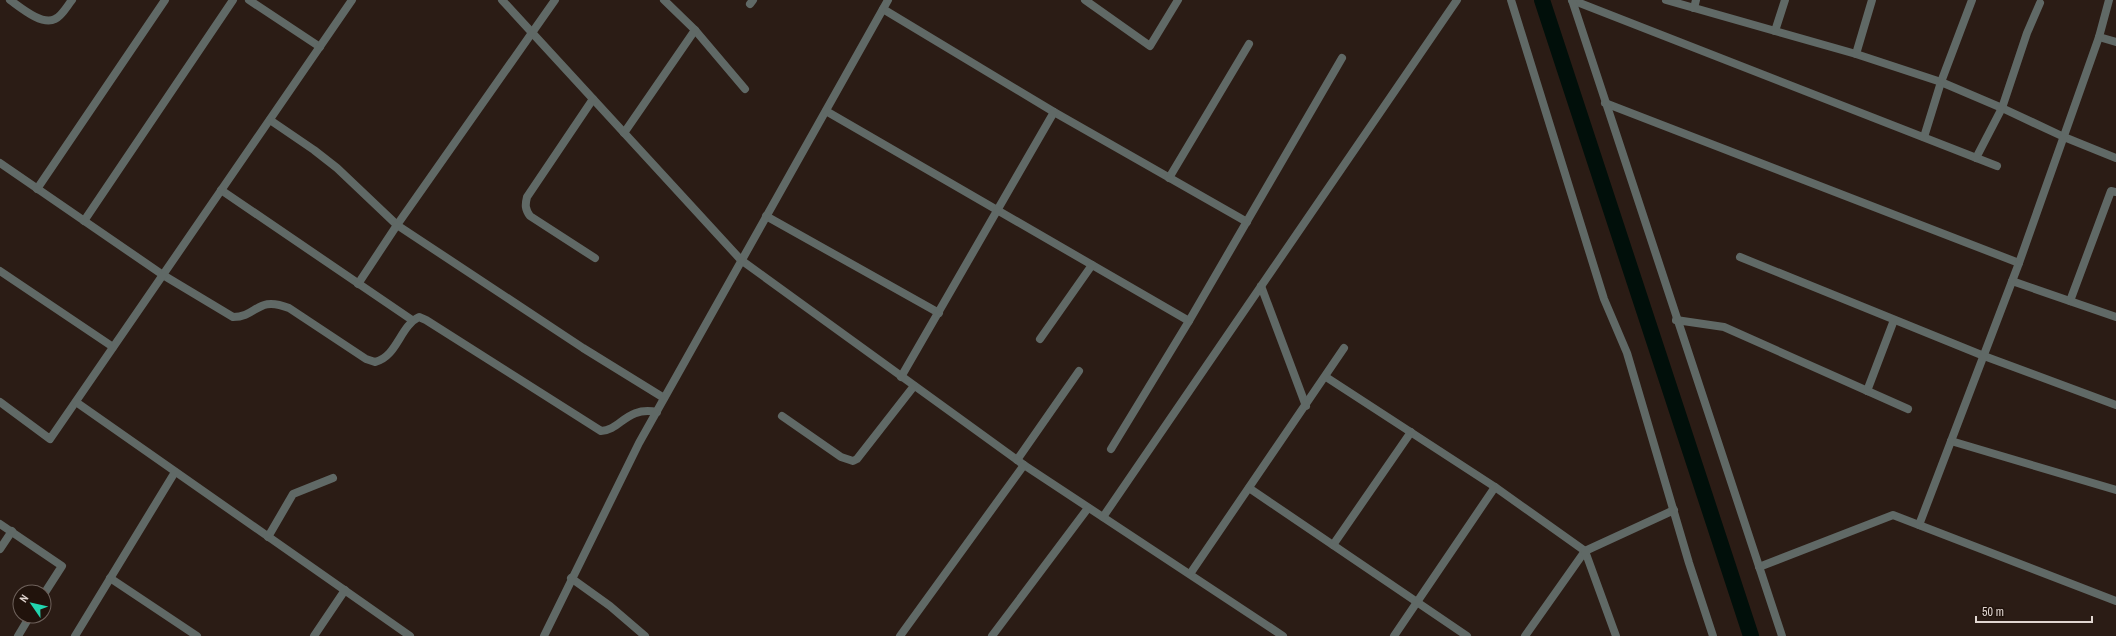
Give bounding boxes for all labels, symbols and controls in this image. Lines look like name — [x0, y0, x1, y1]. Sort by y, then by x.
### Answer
north arrow — [12, 584, 52, 624]
text: N — [16, 592, 31, 605]
scale bar — [1976, 598, 2092, 624]
text: 50 m — [1982, 604, 2004, 620]

